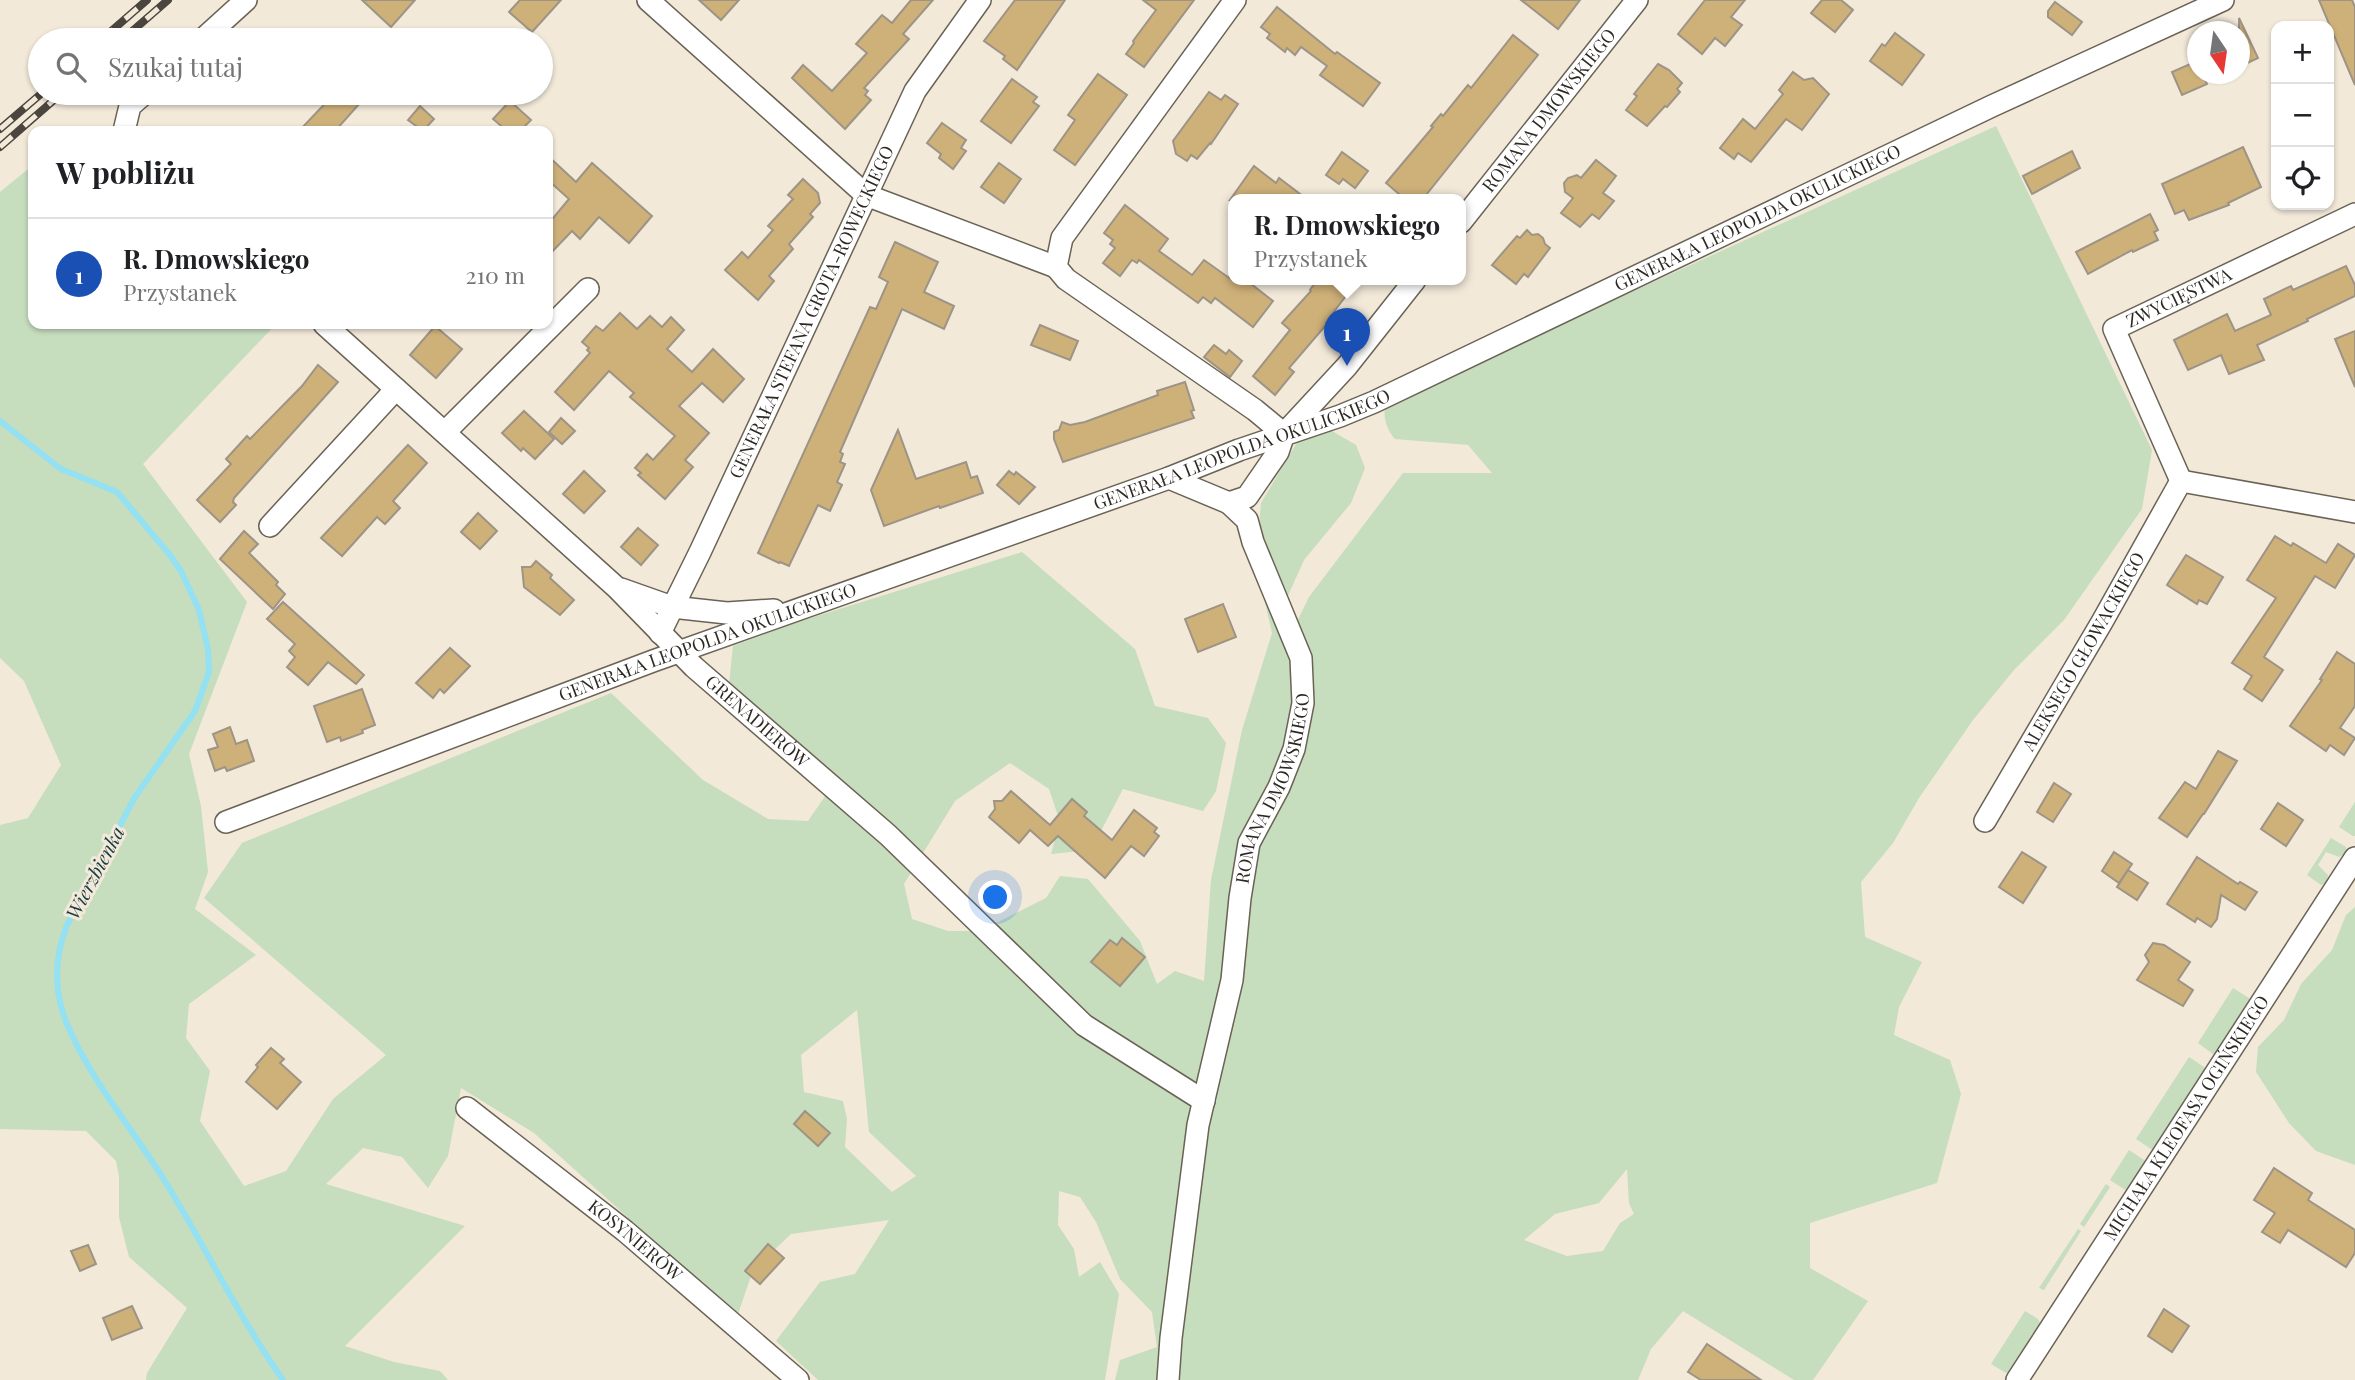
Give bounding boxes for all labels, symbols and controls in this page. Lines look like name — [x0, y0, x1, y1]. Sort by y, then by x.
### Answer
north arrow — [2187, 21, 2250, 84]
map controls — [2271, 21, 2334, 210]
button: + — [2271, 21, 2334, 84]
street label: ROMANA DMOWSKIEGO — [1476, 23, 1621, 197]
search box — [28, 28, 553, 105]
icon: search — [52, 48, 90, 86]
text: Szukaj tutaj — [108, 49, 243, 84]
button: − — [2271, 84, 2334, 147]
street label: GENERAŁA LEOPOLDA OKULICKIEGO — [1610, 138, 1905, 296]
street label: GENERAŁA STEFANA GROTA-ROWECKIEGO — [723, 141, 899, 482]
button: locate — [2271, 147, 2334, 210]
text: W pobliżu — [56, 152, 195, 192]
popup — [1228, 194, 1466, 285]
text: R. Dmowskiego — [1254, 207, 1440, 242]
text: R. Dmowskiego — [123, 241, 309, 276]
text: Przystanek — [1254, 242, 1368, 273]
text: 1 — [75, 259, 83, 290]
text: 210 m — [466, 259, 525, 290]
street label: ZWYCIĘSTWA — [2122, 261, 2236, 333]
text: Przystanek — [123, 276, 237, 307]
pin: 1 — [1324, 308, 1370, 366]
street label: GENERAŁA LEOPOLDA OKULICKIEGO — [1090, 383, 1394, 515]
street label: ALEKSEGO GŁOWACKIEGO — [2015, 548, 2150, 756]
street label: GENERAŁA LEOPOLDA OKULICKIEGO — [555, 577, 859, 707]
street label: GRENADIERÓW — [701, 669, 815, 773]
street label: ROMANA DMOWSKIEGO — [1230, 692, 1314, 885]
water label: Wierzbienka — [59, 821, 130, 924]
your location — [978, 880, 1012, 914]
street label: MICHAŁA KLEOFASA OGIŃSKIEGO — [2098, 990, 2274, 1245]
street label: KOSYNIERÓW — [584, 1194, 688, 1286]

